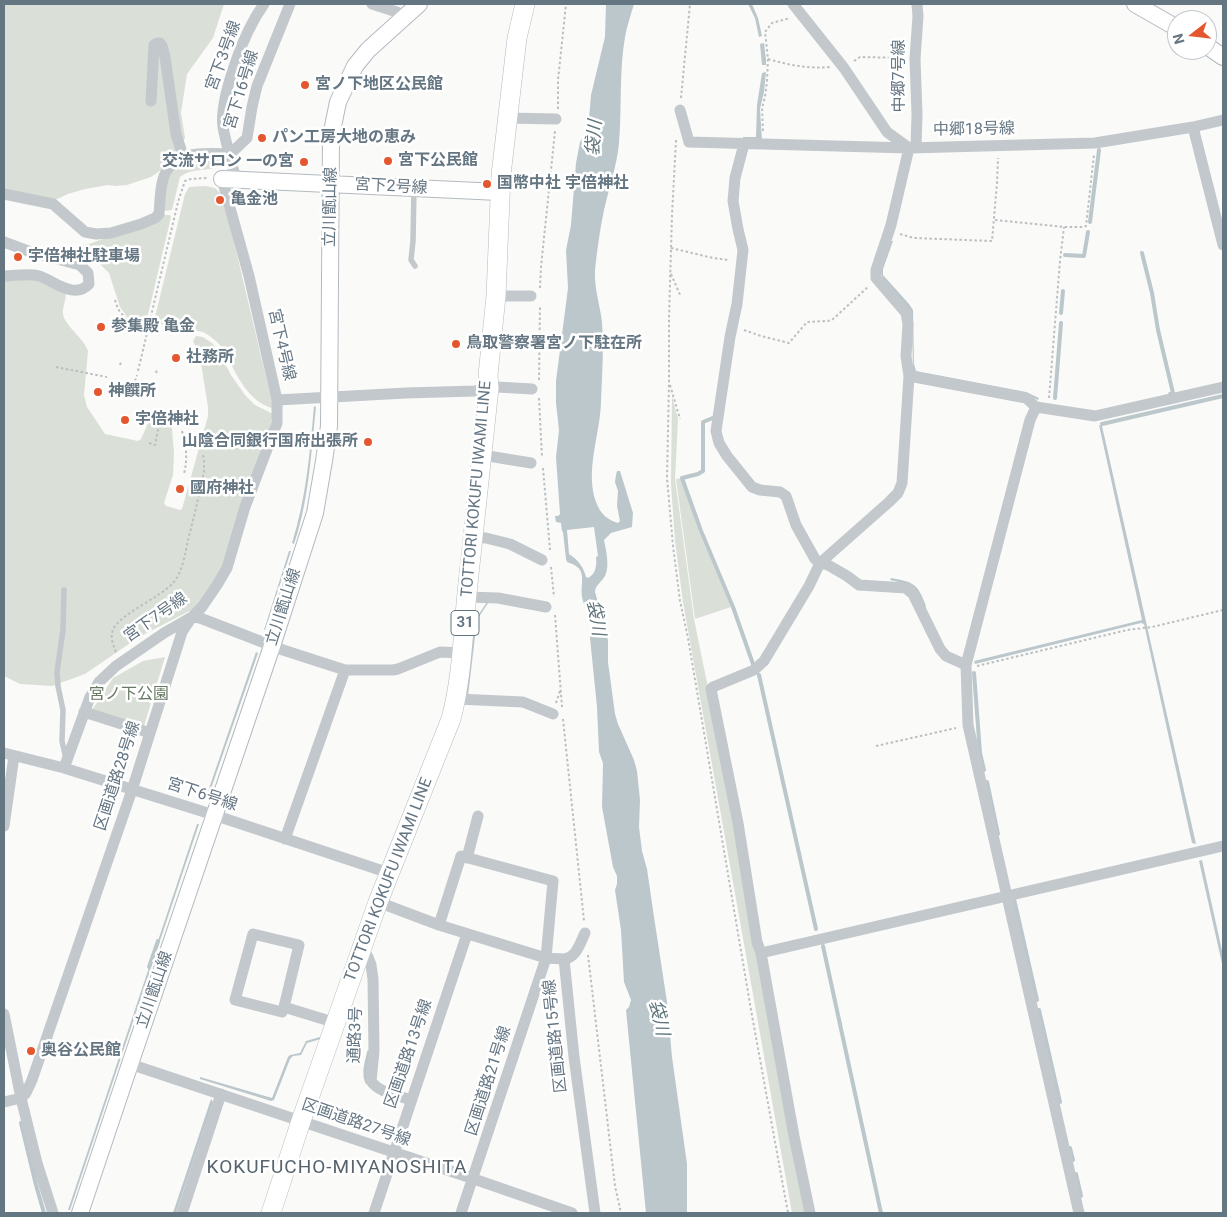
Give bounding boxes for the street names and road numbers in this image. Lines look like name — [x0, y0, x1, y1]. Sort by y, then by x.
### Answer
street label: 宮下3号線 — [202, 18, 246, 94]
street label: 中郷7号線 — [890, 40, 910, 112]
street label: 宮下16号線 — [221, 48, 263, 132]
street label: 中郷18号線 — [933, 120, 1015, 140]
street label: 立川甑山線 — [321, 167, 341, 247]
street label: 宮下2号線 — [354, 176, 428, 198]
street label: 宮下4号線 — [263, 307, 299, 383]
street label: TOTTORI KOKUFU IWAMI LINE — [458, 380, 496, 598]
street label: 立川甑山線 — [263, 566, 305, 648]
street label: 宮下7号線 — [121, 589, 191, 647]
road number: 31 — [451, 610, 479, 636]
street label: 区画道路28号線 — [91, 719, 145, 833]
street label: 宮下6号線 — [164, 775, 240, 815]
street label: TOTTORI KOKUFU IWAMI LINE — [341, 775, 437, 985]
street label: 立川甑山線 — [133, 949, 177, 1031]
street label: 区画道路15号線 — [540, 978, 572, 1094]
street label: 区画道路13号線 — [381, 997, 437, 1111]
street label: 通路3号 — [345, 1006, 367, 1064]
street label: 区画道路21号線 — [462, 1024, 516, 1138]
street label: 区画道路27号線 — [299, 1095, 413, 1151]

